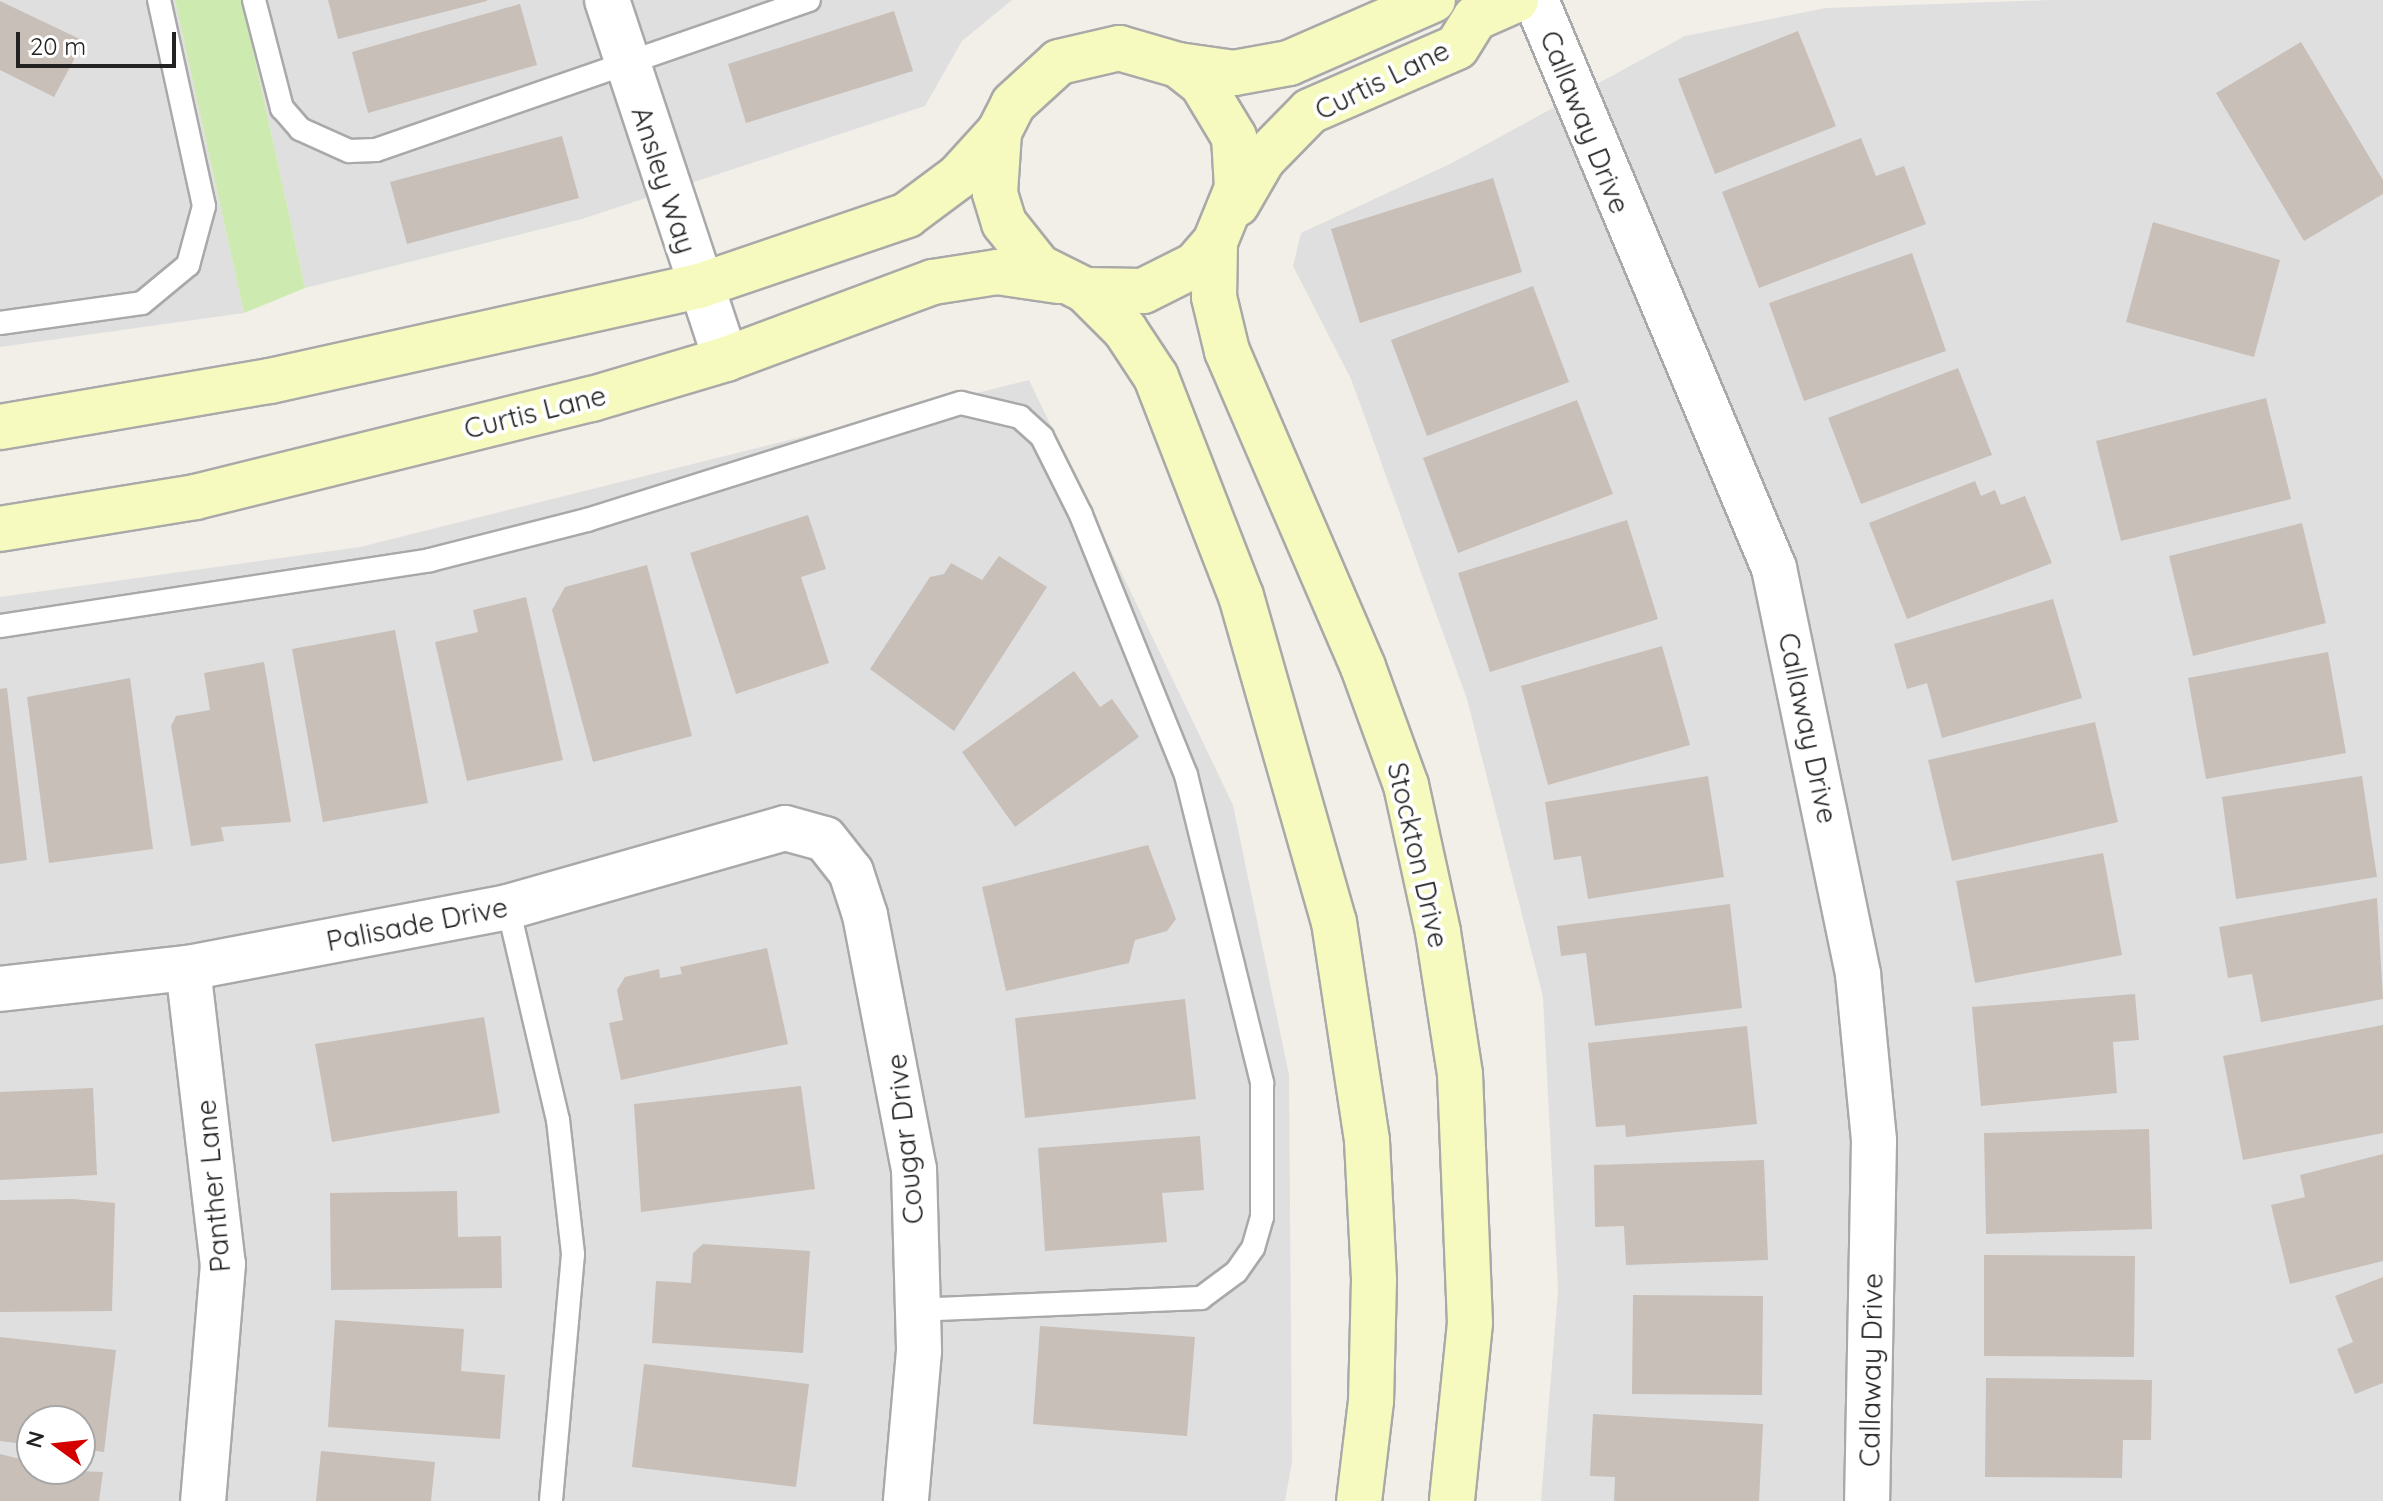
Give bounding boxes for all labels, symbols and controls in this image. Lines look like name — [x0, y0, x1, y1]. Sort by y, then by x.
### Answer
scale bar — [20, 16, 180, 66]
street label: Callaway Drive — [1533, 26, 1637, 218]
text: 20 m — [30, 31, 86, 61]
street label: Curtis Lane — [1309, 33, 1455, 127]
street label: Ansley Way — [624, 102, 704, 258]
street label: Curtis Lane — [461, 378, 609, 446]
street label: Callaway Drive — [1771, 630, 1845, 826]
street label: Stockton Drive — [1380, 759, 1456, 951]
street label: Palisade Drive — [323, 890, 511, 958]
street label: Cougar Drive — [879, 1052, 931, 1226]
street label: Panther Lane — [189, 1098, 237, 1274]
street label: Callaway Drive — [1853, 1273, 1889, 1467]
north arrow — [16, 1405, 96, 1485]
text: N — [19, 1428, 50, 1451]

